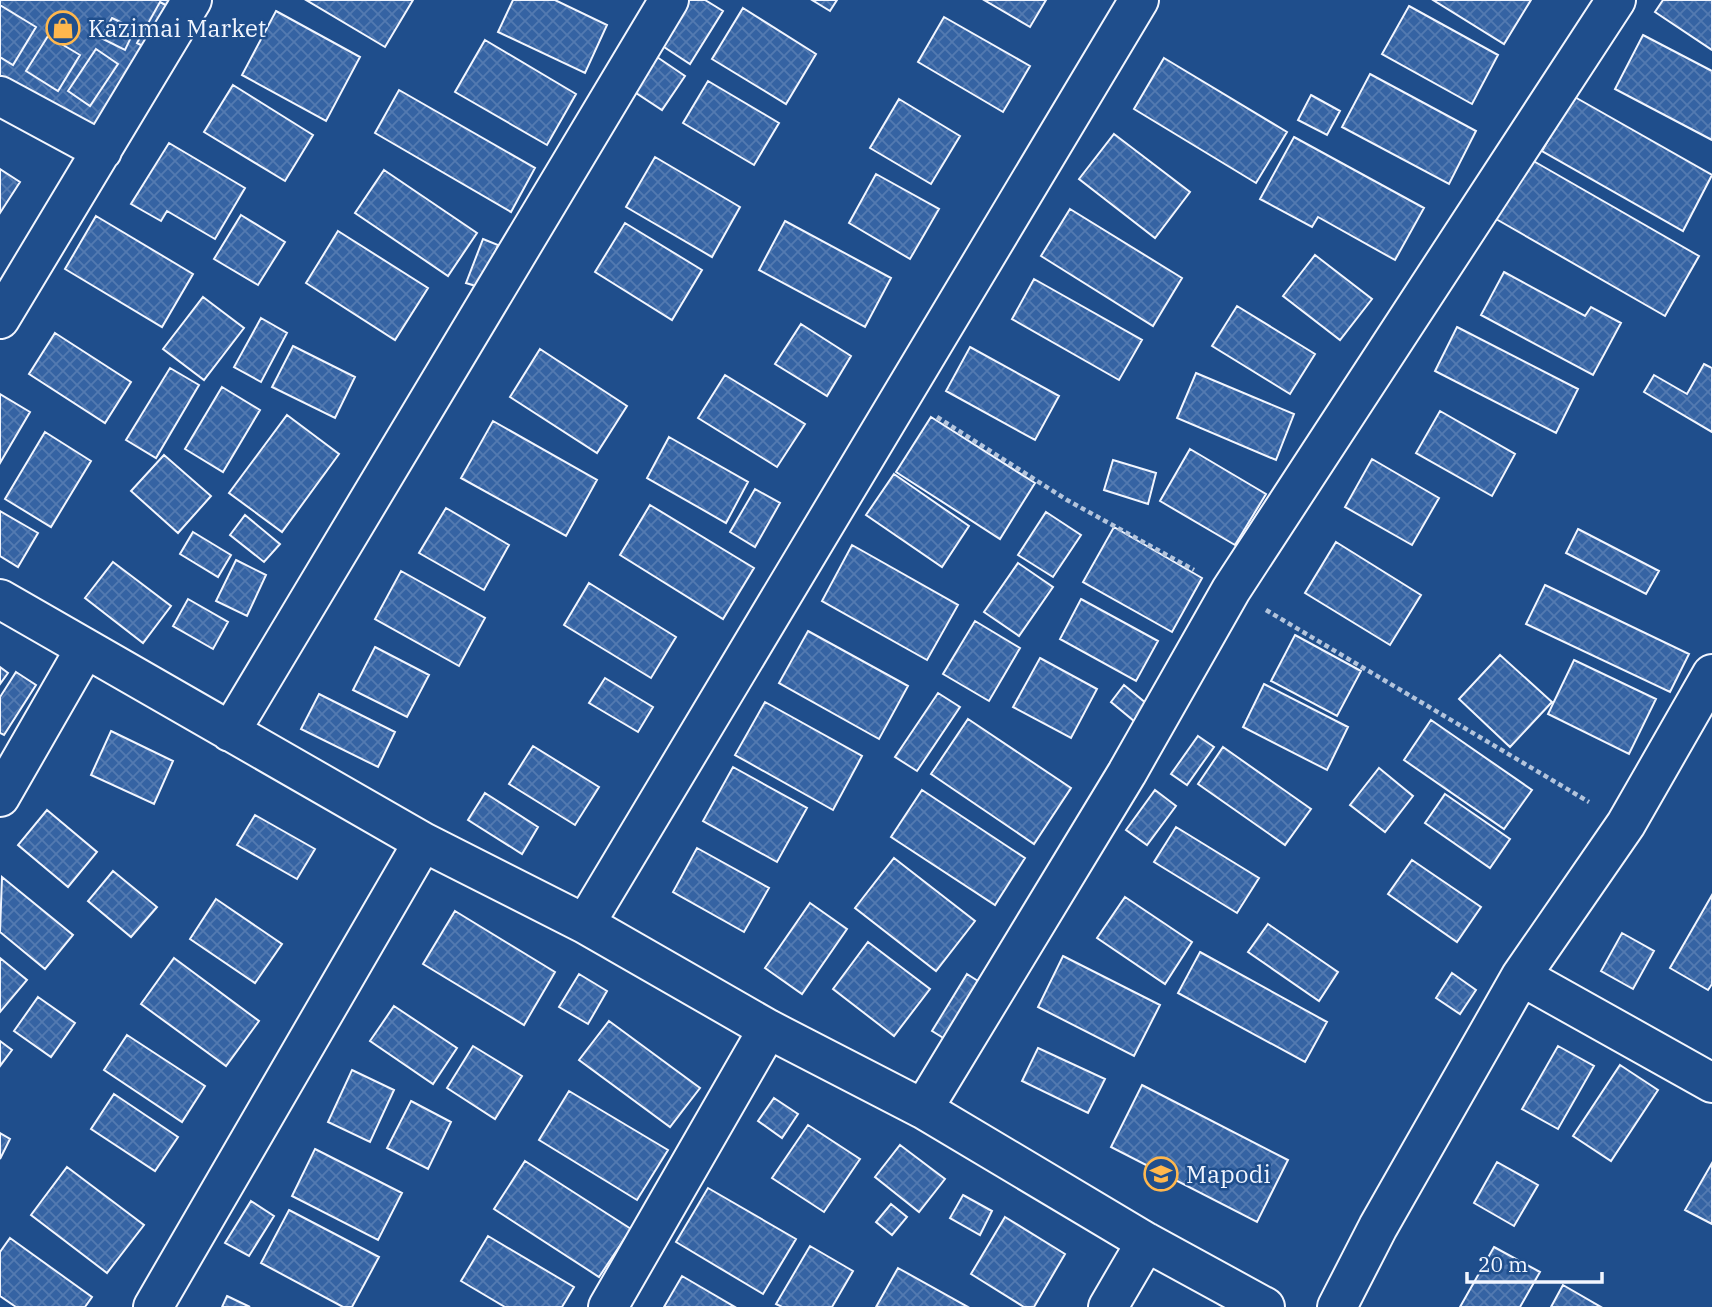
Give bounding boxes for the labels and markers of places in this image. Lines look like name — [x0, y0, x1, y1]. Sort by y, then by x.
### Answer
shop icon: Kazimai Market — [44, 9, 82, 47]
place label: Kazimai Market — [88, 12, 266, 44]
school or university icon: Mapodi — [1142, 1155, 1180, 1193]
place label: Mapodi — [1186, 1158, 1271, 1190]

